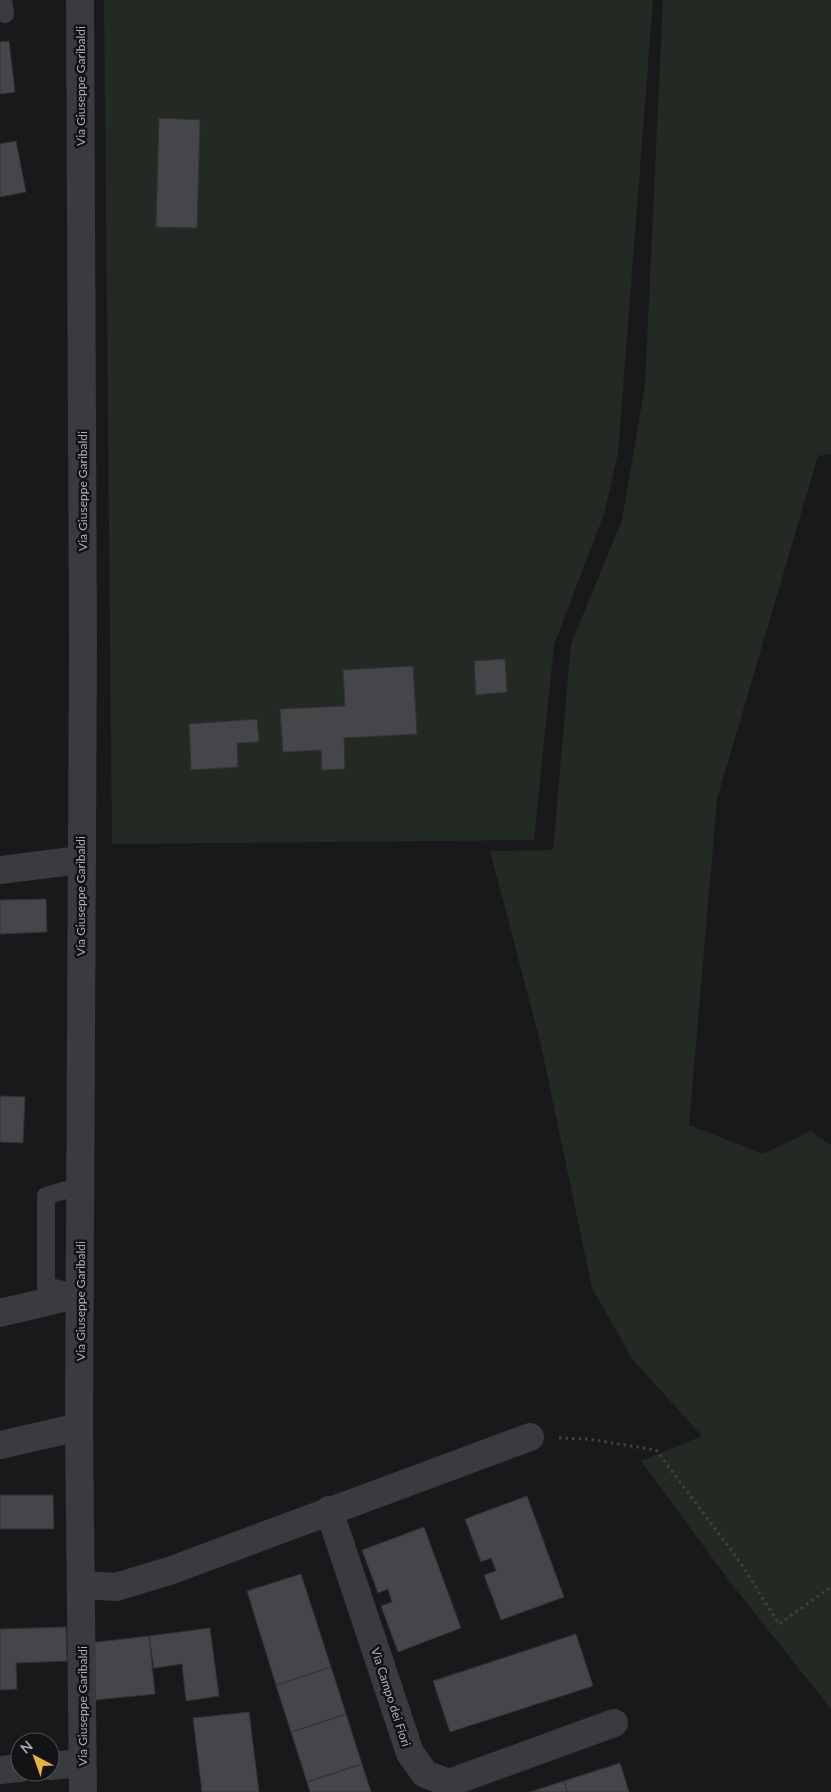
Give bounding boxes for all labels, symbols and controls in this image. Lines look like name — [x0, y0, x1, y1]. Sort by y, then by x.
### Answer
street label: Via Giuseppe Garibaldi — [73, 26, 88, 146]
street label: Via Giuseppe Garibaldi — [75, 431, 90, 551]
street label: Via Giuseppe Garibaldi — [73, 836, 88, 956]
street label: Via Giuseppe Garibaldi — [73, 1241, 88, 1361]
street label: Via Giuseppe Garibaldi — [75, 1646, 90, 1766]
street label: Via Campo dei Fiori — [368, 1646, 414, 1748]
north arrow — [10, 1732, 60, 1782]
text: N — [16, 1737, 36, 1757]

